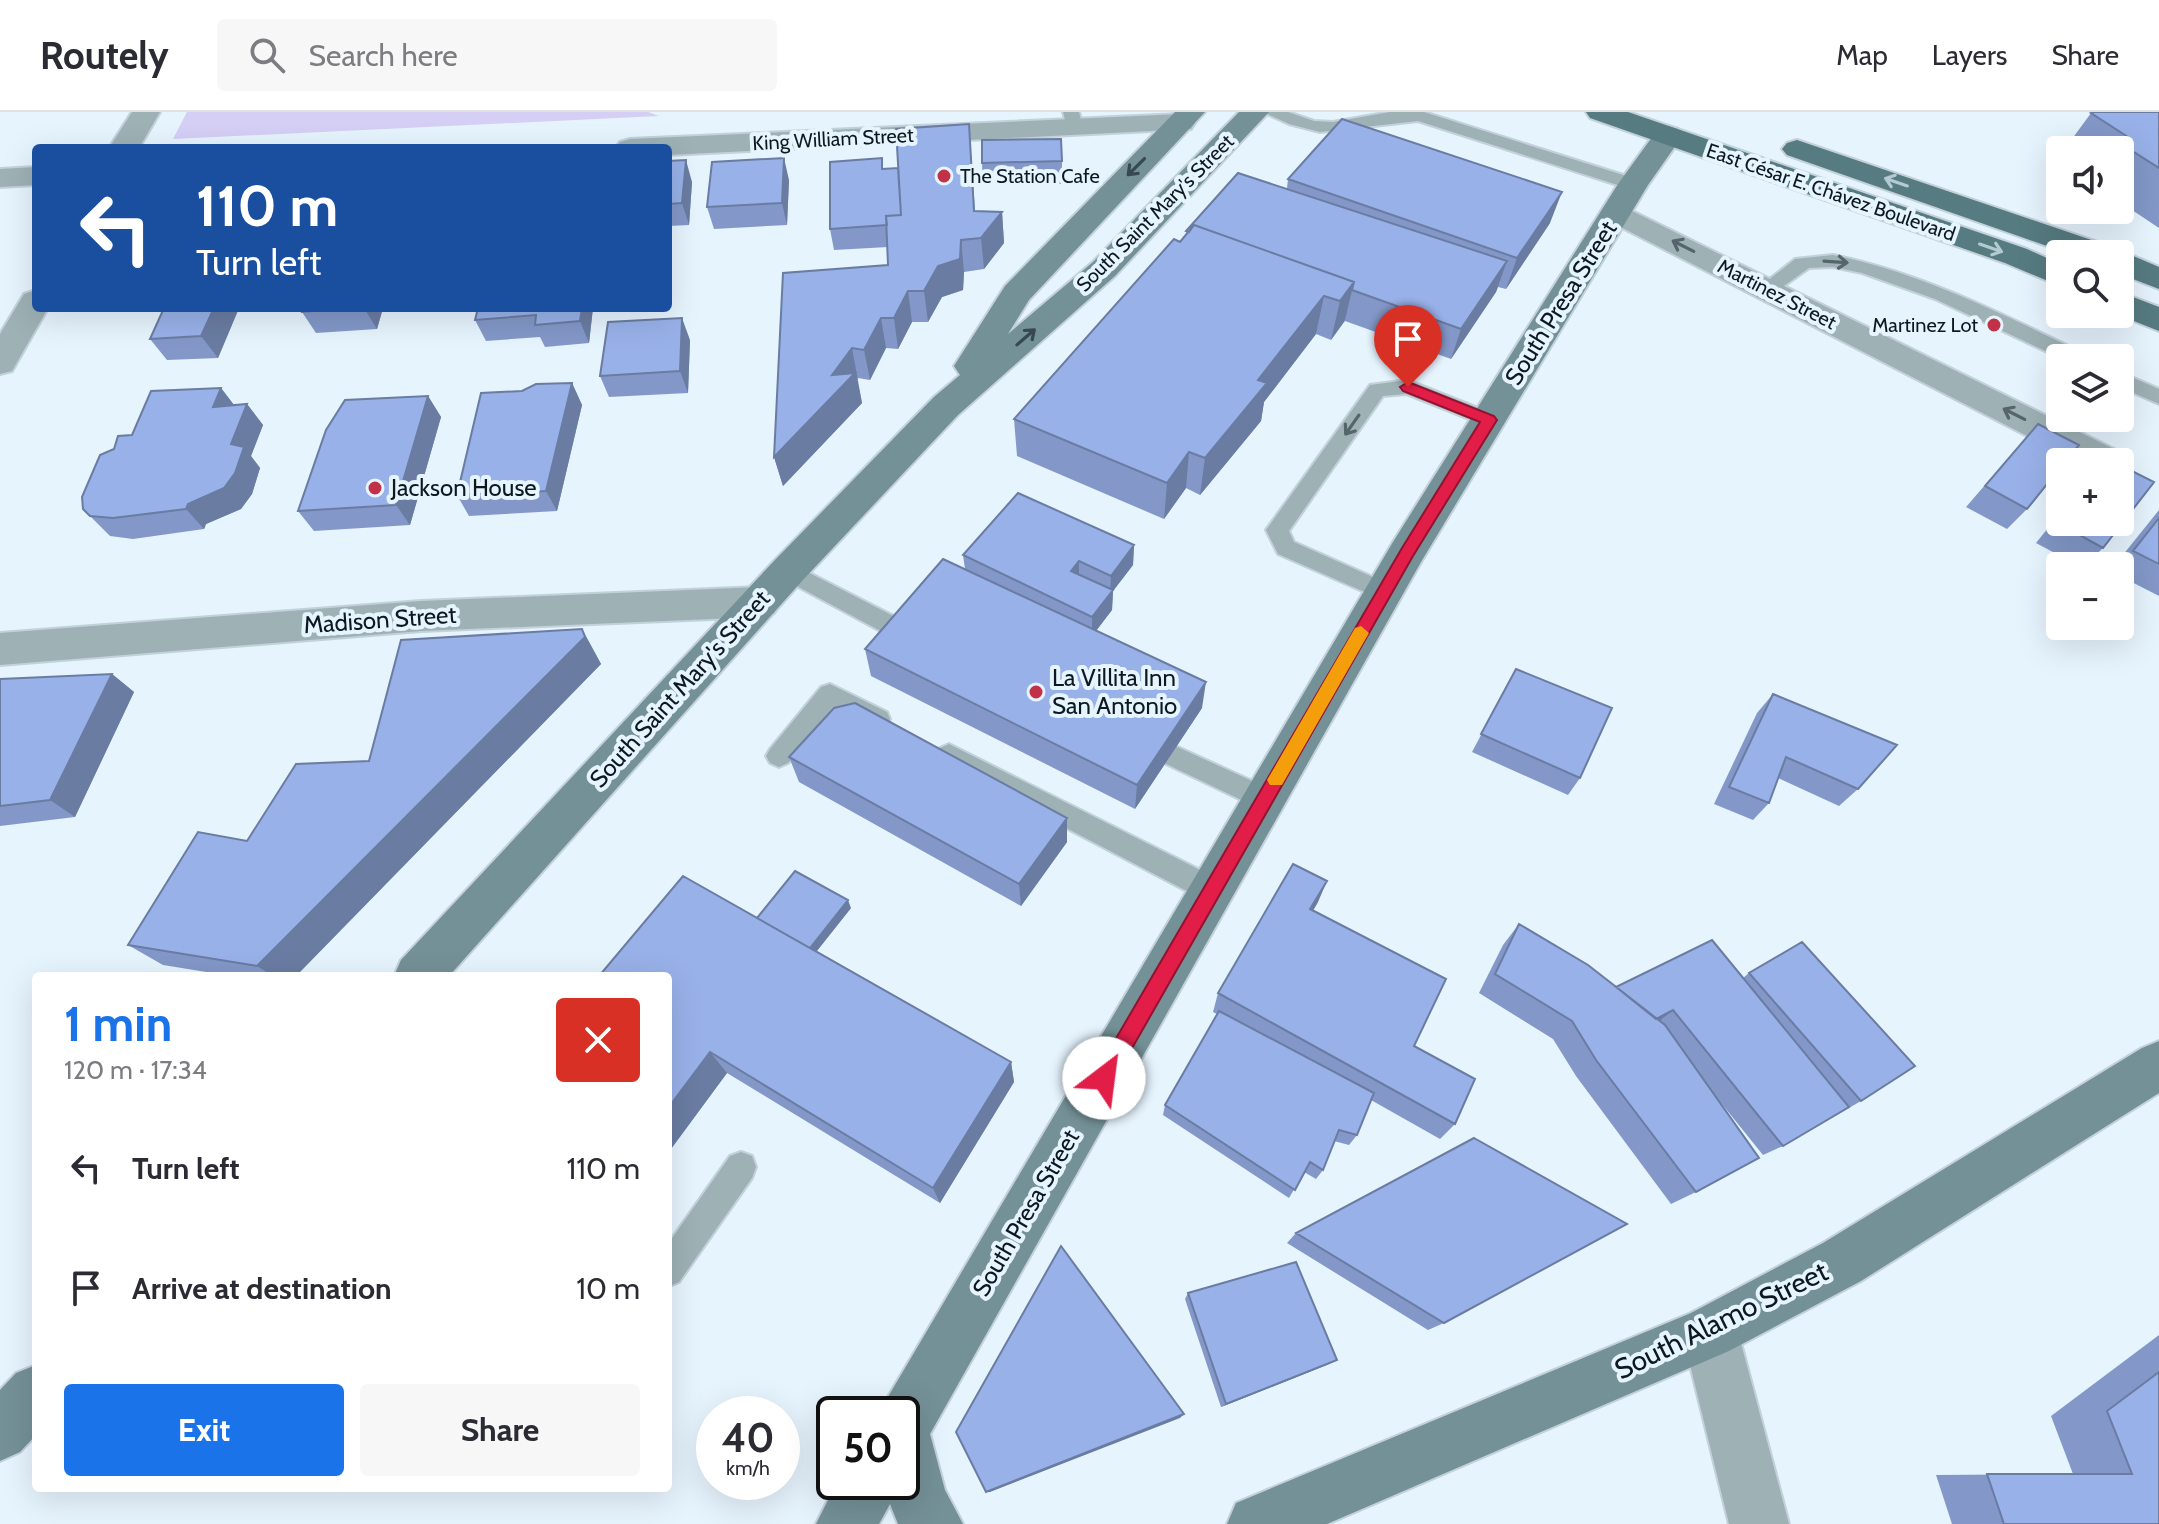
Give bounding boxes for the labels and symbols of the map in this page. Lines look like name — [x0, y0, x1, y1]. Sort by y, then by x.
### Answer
street label: King William Street — [752, 123, 915, 155]
street label: South Saint Mary's Street — [1071, 129, 1239, 297]
street label: East César E. Chávez Boulevard — [1703, 138, 1959, 246]
one-way arrow — [1127, 157, 1146, 176]
place label: The Station Cafe — [960, 164, 1100, 188]
marker: The Station Cafe — [935, 167, 953, 185]
one-way arrow — [1883, 173, 1908, 188]
street label: South Presa Street — [1498, 215, 1623, 390]
one-way arrow — [1671, 238, 1695, 254]
one-way arrow — [1979, 242, 2003, 256]
street label: Martinez Street — [1714, 254, 1840, 334]
one-way arrow — [1822, 255, 1848, 270]
pin — [1374, 305, 1442, 387]
place label: Martinez Lot — [1872, 313, 1978, 337]
marker: Martinez Lot — [1985, 316, 2003, 334]
one-way arrow — [1015, 328, 1035, 346]
one-way arrow — [2003, 406, 2027, 422]
one-way arrow — [1344, 414, 1360, 436]
place label: Jackson House — [390, 473, 537, 502]
marker: Jackson House — [366, 479, 384, 497]
street label: South Saint Mary's Street — [584, 584, 776, 793]
street label: Madison Street — [303, 600, 457, 639]
place label: La Villita Inn San Antonio — [1052, 663, 1177, 720]
marker: La Villita Inn San Antonio — [1027, 683, 1045, 701]
position arrow — [1062, 1036, 1146, 1120]
street label: South Presa Street — [966, 1124, 1085, 1301]
street label: South Alamo Street — [1609, 1254, 1833, 1386]
speed limit sign: 50 — [816, 1396, 920, 1500]

